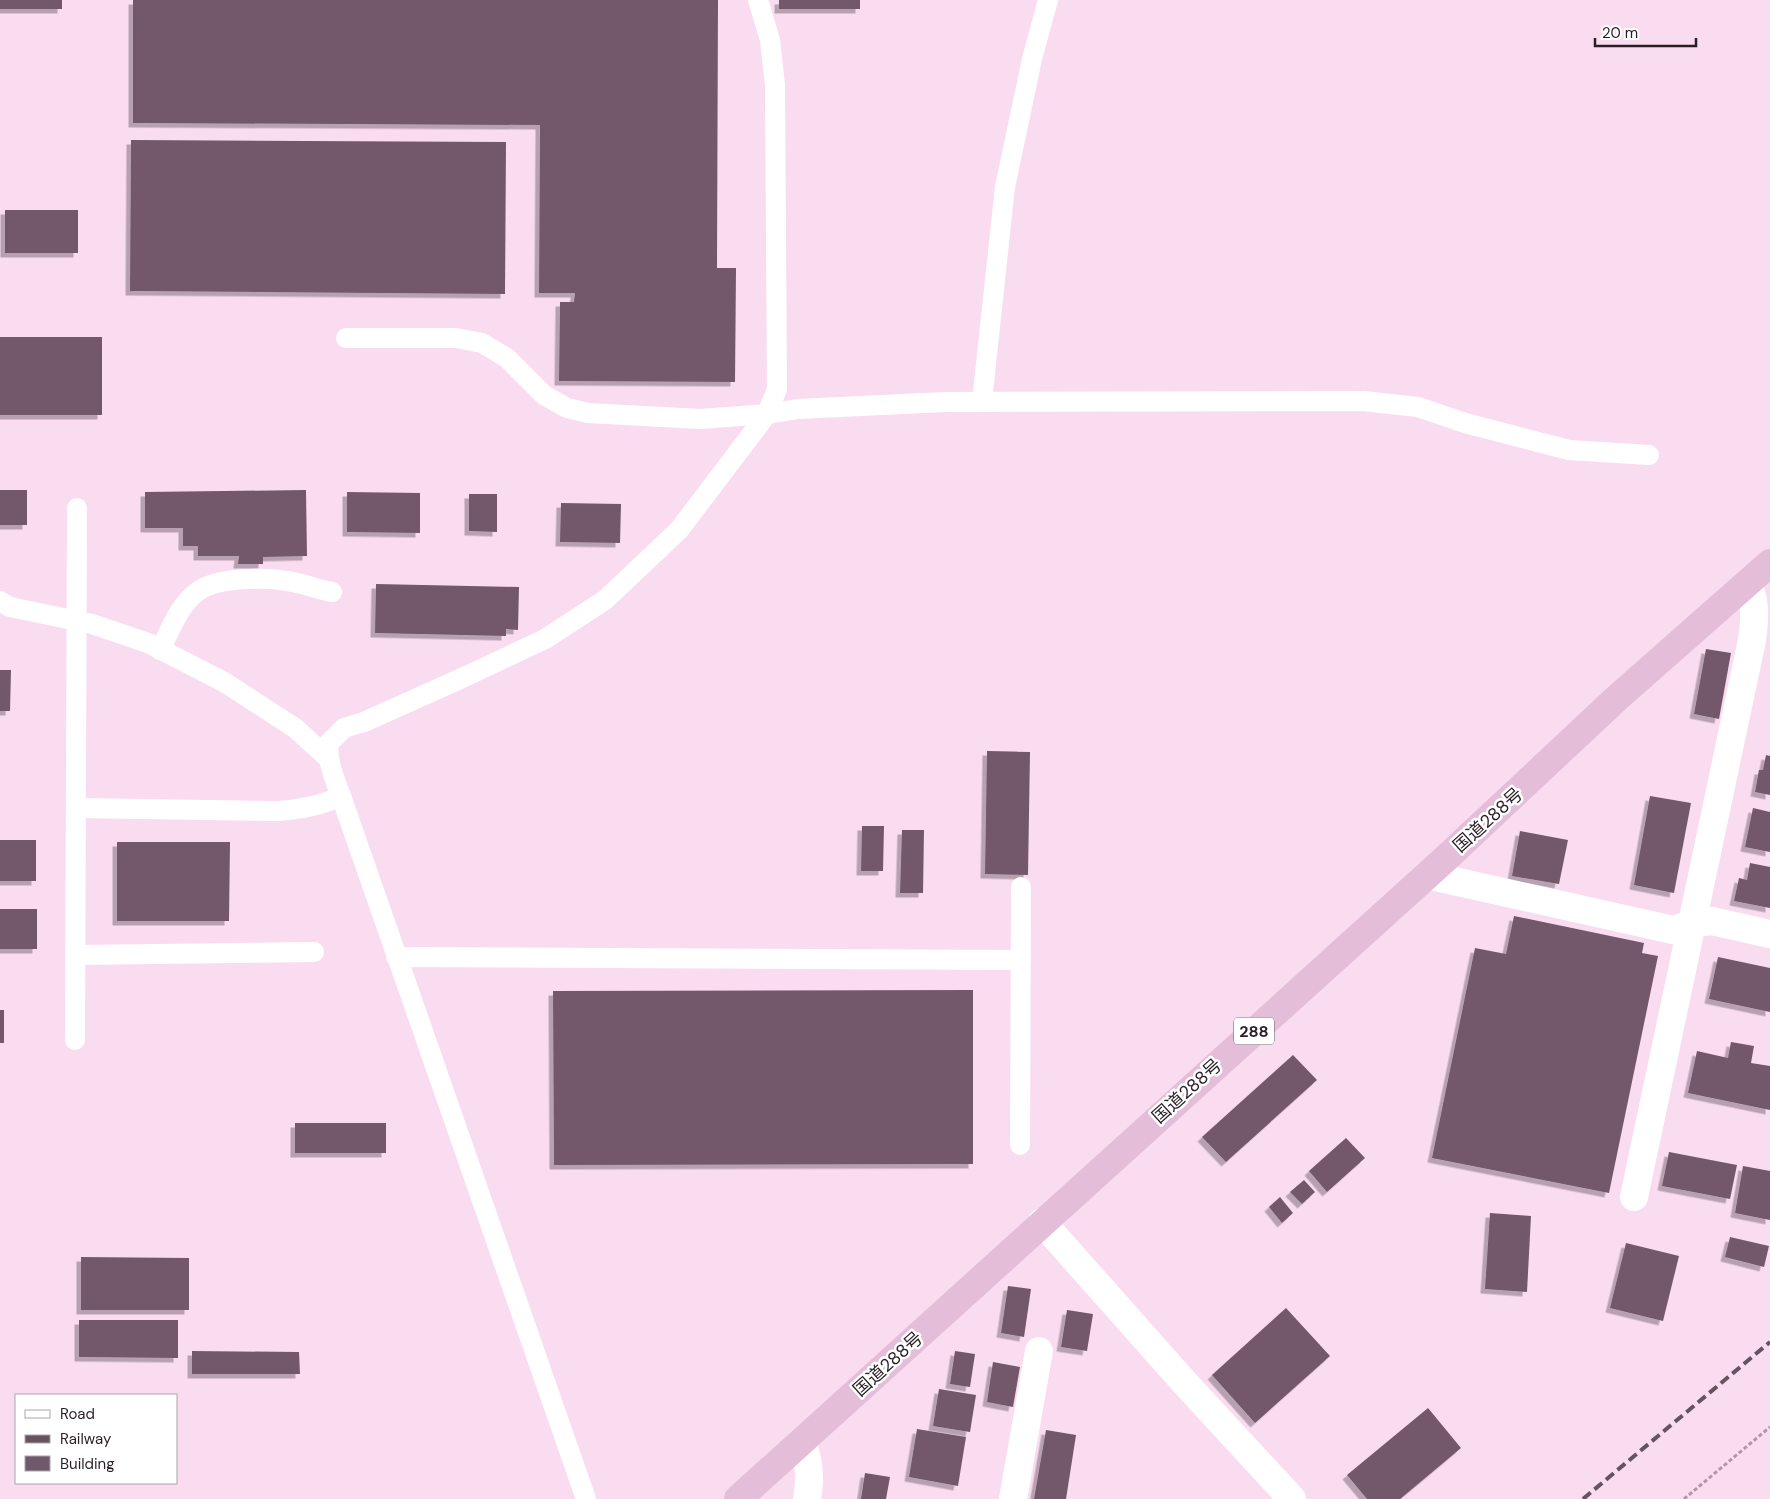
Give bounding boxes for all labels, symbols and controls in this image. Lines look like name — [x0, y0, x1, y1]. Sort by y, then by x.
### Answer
scale bar — [1595, 15, 1696, 47]
text: 20 m — [1602, 23, 1638, 43]
street label: 国道288号 — [1448, 782, 1528, 858]
road number: 288 — [1234, 1018, 1274, 1044]
street label: 国道288号 — [1147, 1053, 1227, 1129]
street label: 国道288号 — [848, 1326, 928, 1402]
legend — [15, 1394, 178, 1484]
text: Road — [60, 1404, 95, 1424]
text: Railway — [60, 1429, 112, 1449]
text: Building — [60, 1454, 115, 1474]

